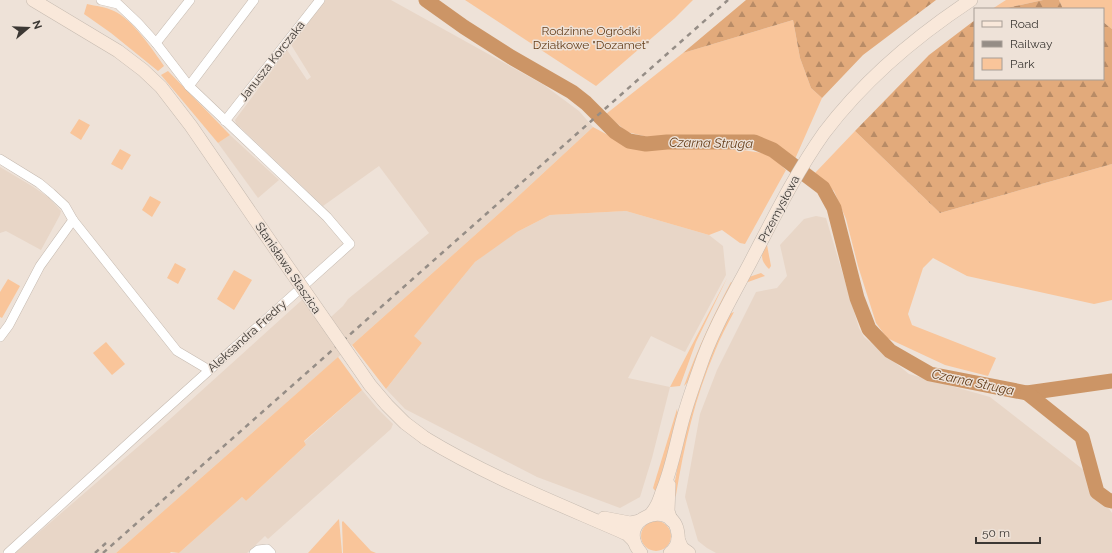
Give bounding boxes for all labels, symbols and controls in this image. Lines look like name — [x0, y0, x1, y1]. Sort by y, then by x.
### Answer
north arrow — [8, 8, 48, 48]
legend — [974, 8, 1104, 80]
text: Road — [1010, 17, 1039, 31]
street label: Janusza Korczaka — [236, 18, 308, 104]
text: N — [29, 19, 44, 31]
park label: Rodzinne Ogródki Działkowe "Dozamet" — [533, 24, 649, 52]
text: Railway — [1010, 37, 1053, 51]
text: Park — [1010, 57, 1035, 71]
water label: Czarna Struga — [669, 135, 753, 151]
street label: Przemysłowa — [755, 173, 803, 245]
street label: Stanisława Staszica — [252, 220, 324, 316]
street label: Aleksandra Fredry — [205, 297, 290, 375]
water label: Czarna Struga — [930, 366, 1016, 398]
scale bar — [976, 519, 1040, 545]
text: 50 m — [982, 526, 1010, 540]

